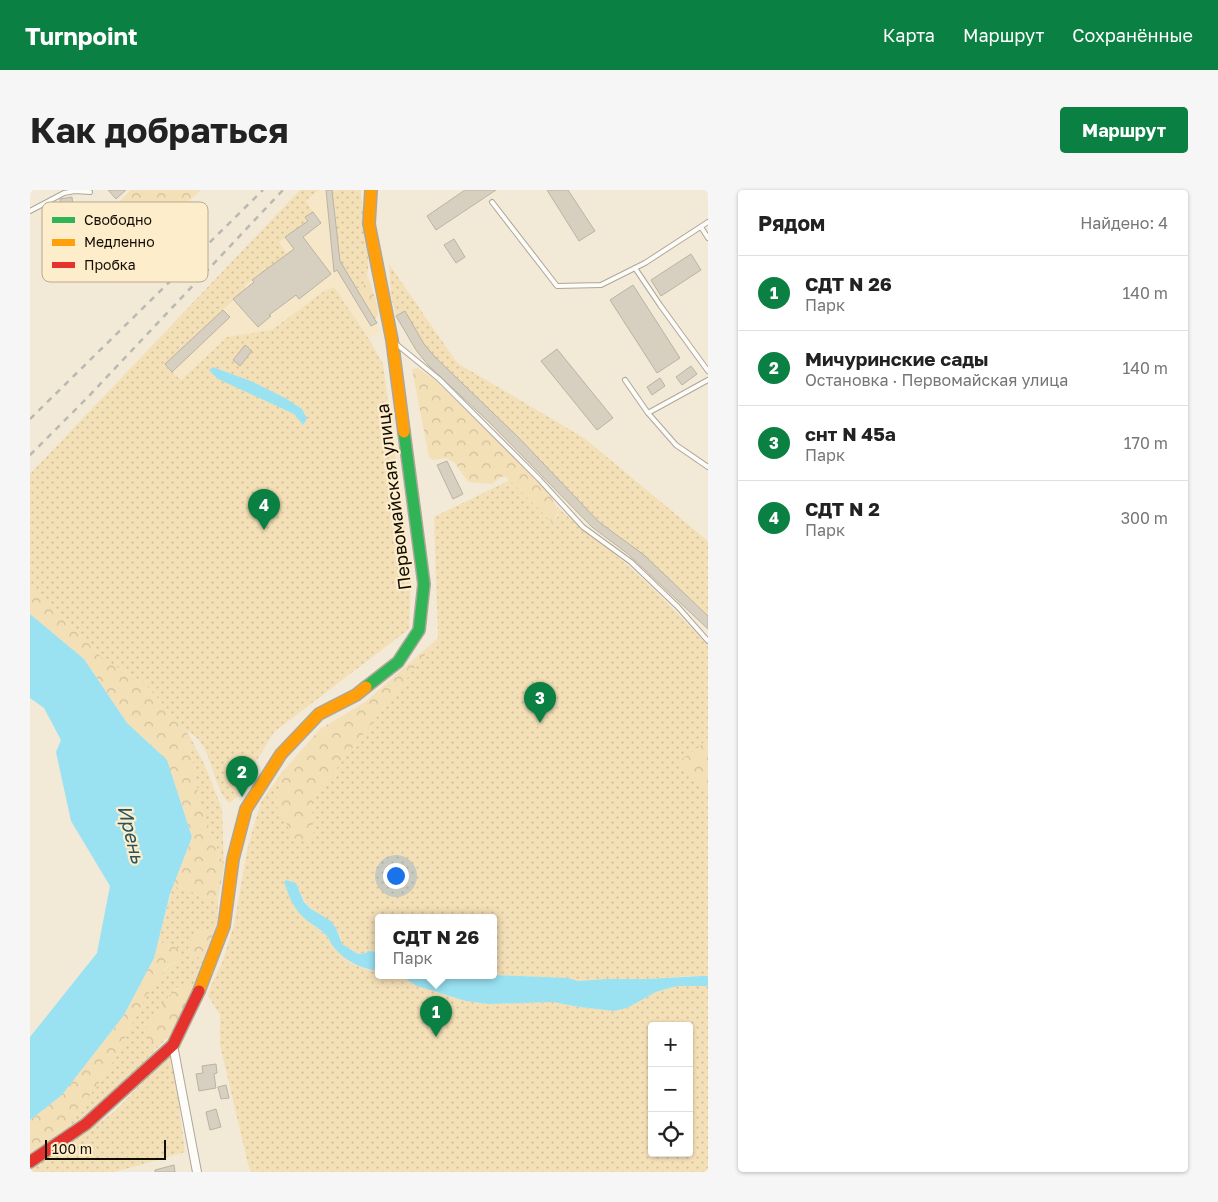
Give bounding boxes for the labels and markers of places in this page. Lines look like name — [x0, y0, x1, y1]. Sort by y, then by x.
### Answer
pin: 4 — [248, 489, 280, 530]
pin: 3 — [524, 682, 556, 723]
pin: 2 — [226, 756, 258, 797]
pin: 1 — [420, 996, 452, 1037]

